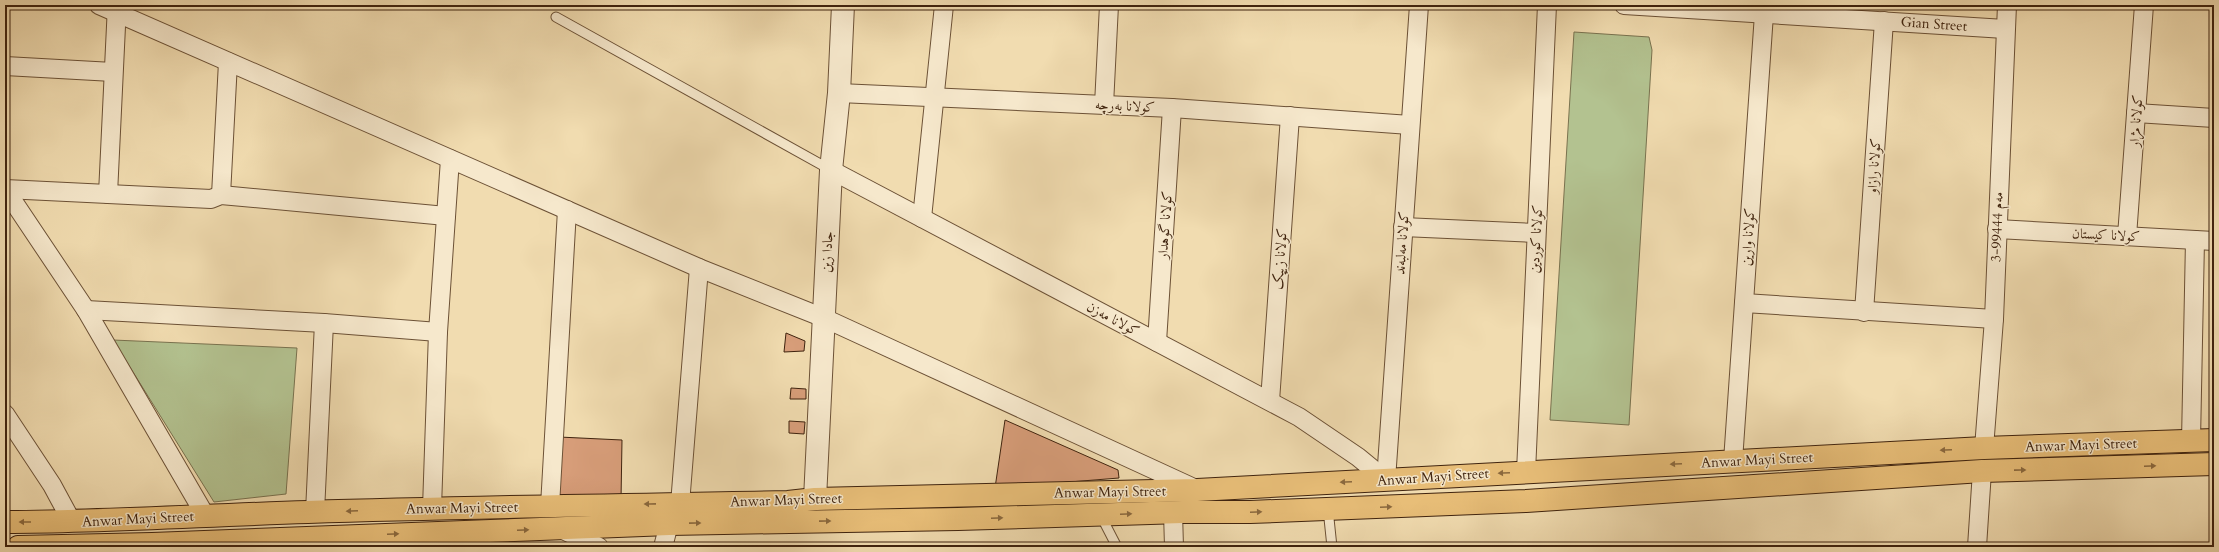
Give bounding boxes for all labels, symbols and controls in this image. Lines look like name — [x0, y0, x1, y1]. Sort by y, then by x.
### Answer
street label: Gian Street — [1900, 12, 1968, 36]
street label: کولانا مژار — [2125, 94, 2147, 150]
street label: کولانا بەرچە — [1095, 95, 1155, 117]
street label: کولانا رازاو — [1862, 138, 1885, 196]
street label: کولانا گوهدار — [1153, 190, 1177, 262]
street label: مەم 99444-3 — [1986, 192, 2011, 262]
street label: کولانا کوردین — [1525, 204, 1547, 274]
street label: کولانا وارین — [1737, 207, 1759, 267]
street label: کولانا مەلبەند — [1390, 211, 1414, 275]
street label: کولانا کیستان — [2072, 224, 2140, 246]
street label: کولانا زیپک — [1268, 228, 1292, 290]
street label: جادا زین — [816, 231, 838, 273]
street label: کولانا مەزن — [1083, 297, 1143, 341]
street label: Anwar Mayi Street — [2025, 434, 2138, 456]
one-way arrow — [1939, 447, 1952, 453]
street label: Anwar Mayi Street — [1701, 448, 1814, 472]
one-way arrow — [1669, 461, 1682, 467]
one-way arrow — [2144, 463, 2156, 470]
street label: Anwar Mayi Street — [1376, 464, 1490, 490]
one-way arrow — [2014, 467, 2027, 473]
one-way arrow — [1498, 469, 1510, 476]
one-way arrow — [1340, 479, 1352, 486]
street label: Anwar Mayi Street — [1054, 482, 1167, 502]
street label: Anwar Mayi Street — [730, 489, 843, 511]
street label: Anwar Mayi Street — [406, 498, 519, 518]
one-way arrow — [643, 501, 656, 507]
one-way arrow — [1380, 503, 1392, 510]
street label: Anwar Mayi Street — [82, 507, 195, 531]
one-way arrow — [345, 508, 358, 514]
one-way arrow — [1250, 509, 1263, 515]
one-way arrow — [1120, 511, 1133, 517]
one-way arrow — [991, 514, 1003, 521]
one-way arrow — [819, 518, 832, 524]
one-way arrow — [18, 519, 31, 525]
one-way arrow — [689, 520, 702, 526]
one-way arrow — [517, 526, 529, 533]
one-way arrow — [387, 531, 399, 538]

